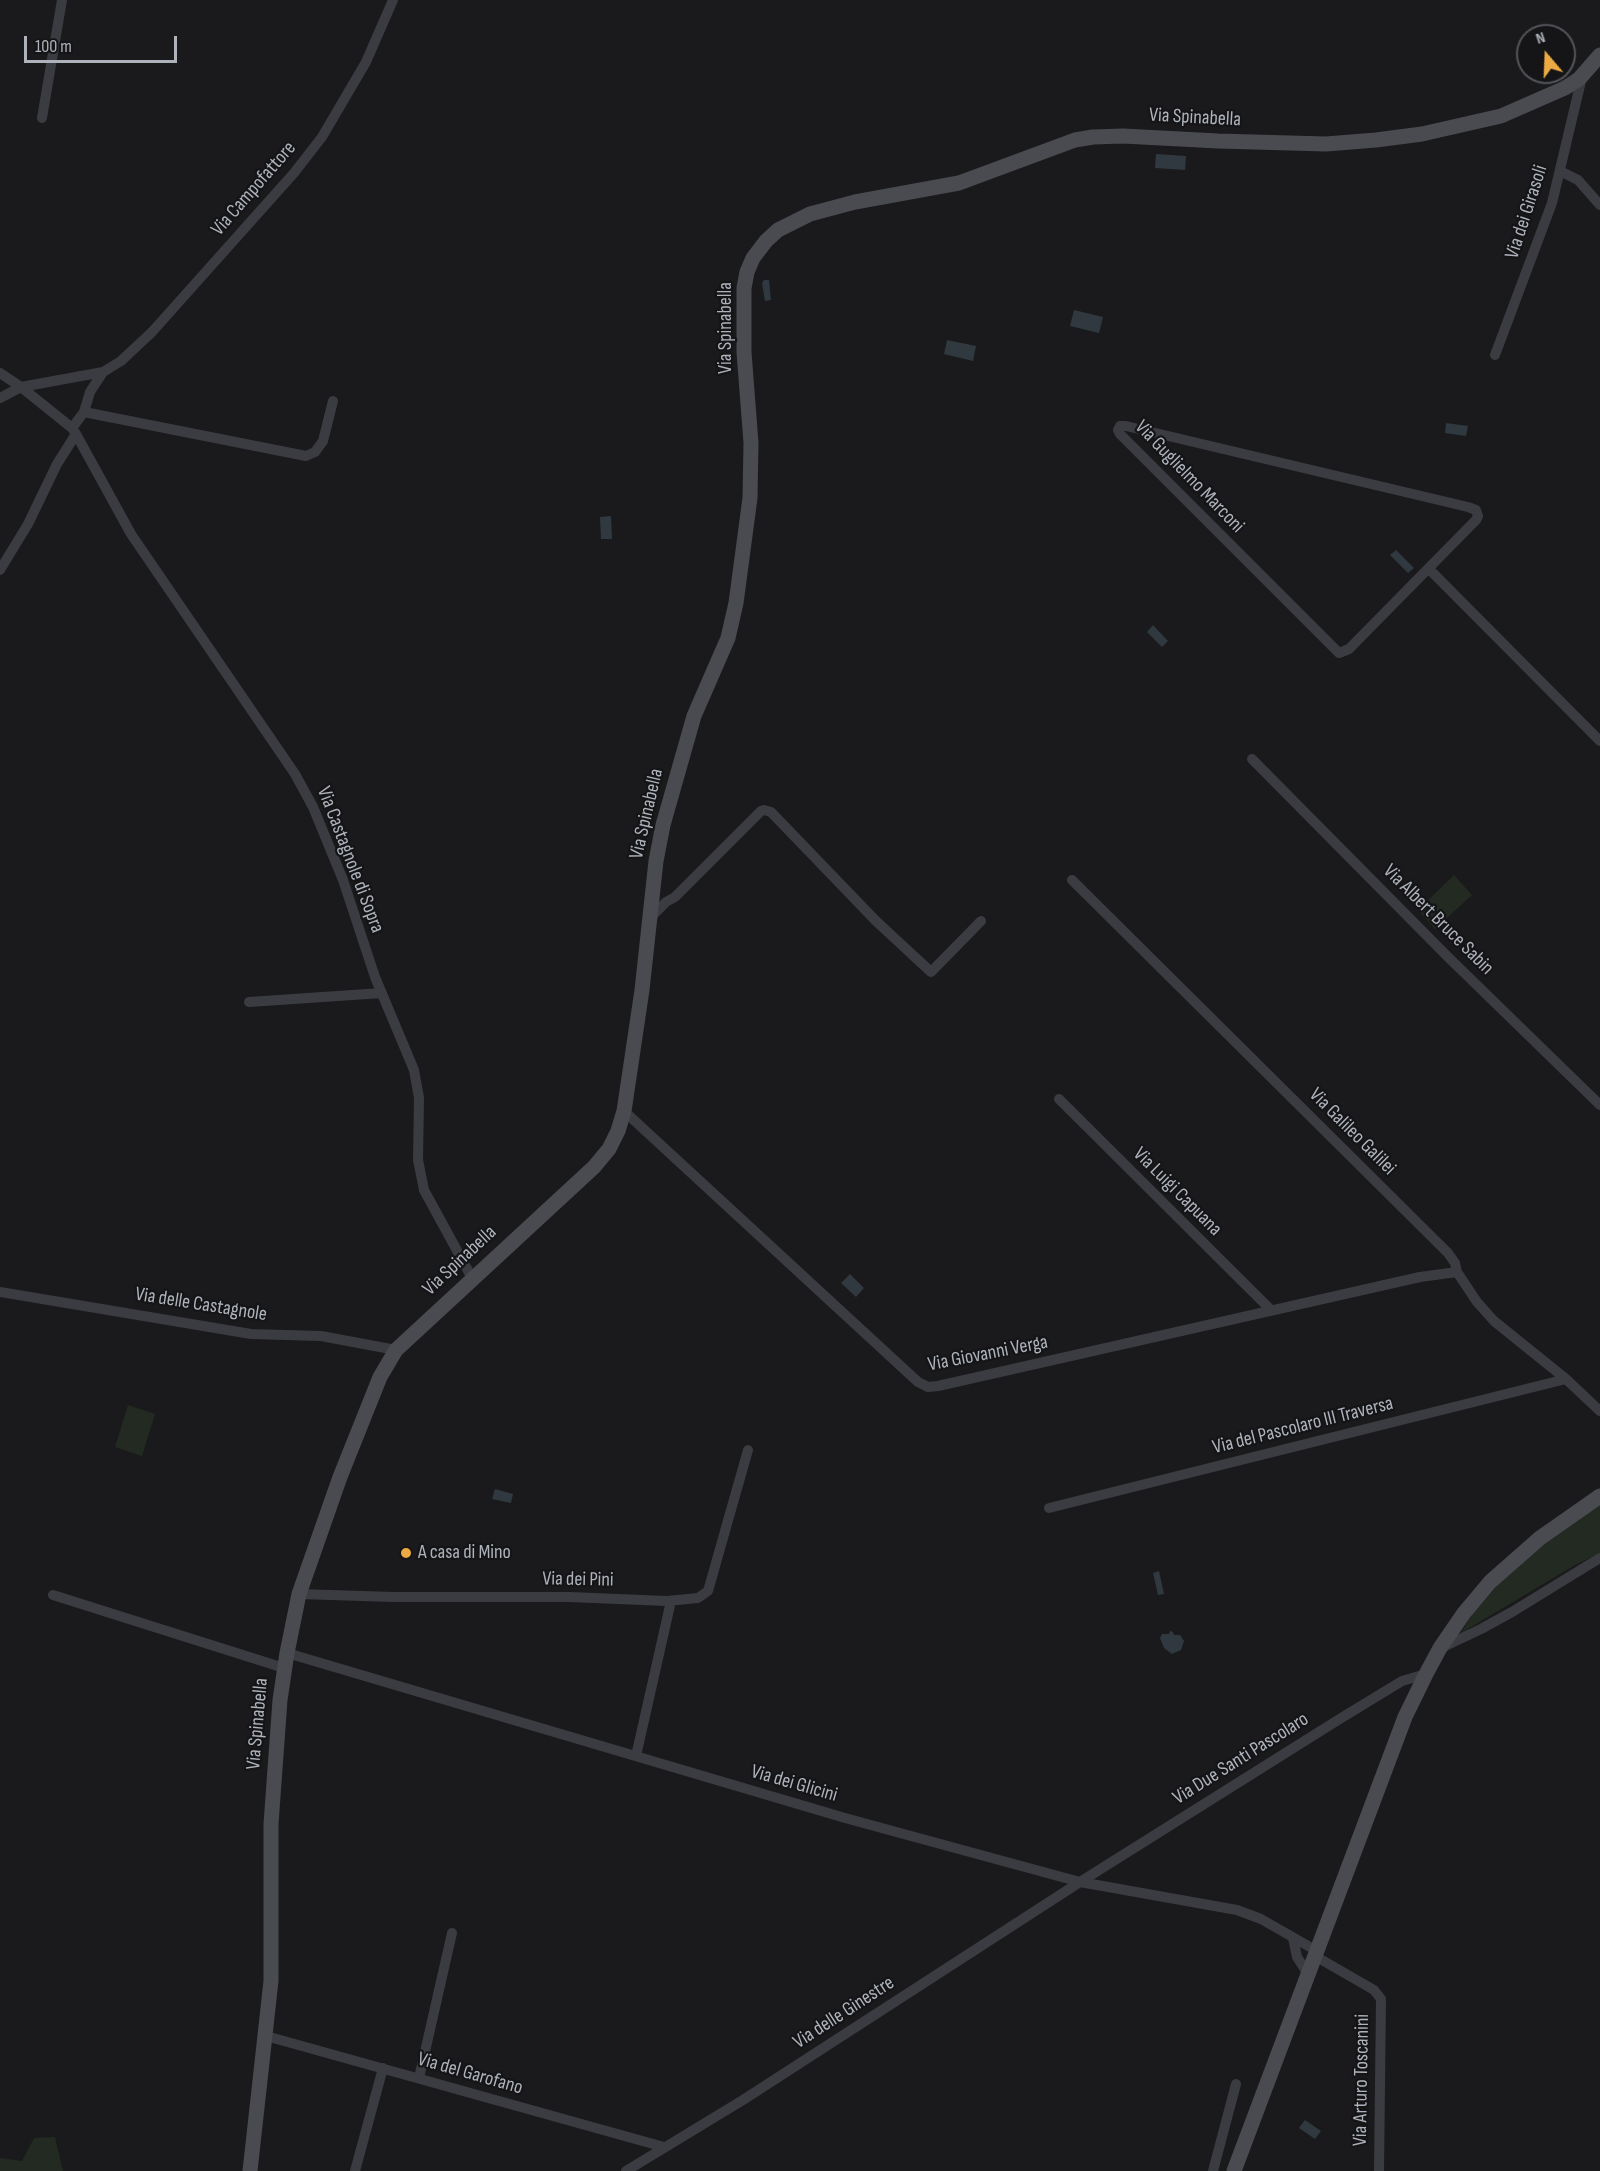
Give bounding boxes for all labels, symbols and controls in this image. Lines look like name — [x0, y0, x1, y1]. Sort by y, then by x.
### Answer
scale bar — [27, 24, 180, 62]
north arrow — [1516, 24, 1576, 84]
text: N — [1533, 28, 1548, 49]
text: 100 m — [35, 36, 72, 57]
street label: Via Spinabella — [1148, 104, 1242, 132]
street label: Via Campofattore — [207, 137, 301, 241]
street label: Via dei Girasoli — [1501, 162, 1553, 262]
street label: Via Spinabella — [714, 282, 738, 374]
street label: Via Guglielmo Marconi — [1129, 416, 1249, 538]
street label: Via Spinabella — [625, 767, 669, 861]
street label: Via Castagnole di Sopra — [311, 783, 389, 937]
street label: Via Albert Bruce Sabin — [1378, 860, 1498, 980]
street label: Via Galileo Galilei — [1303, 1083, 1401, 1181]
street label: Via Luigi Capuana — [1128, 1143, 1226, 1241]
street label: Via Spinabella — [418, 1221, 502, 1301]
street label: Via delle Castagnole — [133, 1283, 269, 1327]
street label: Via Giovanni Verga — [926, 1331, 1050, 1377]
street label: Via del Pascolaro III Traversa — [1210, 1392, 1396, 1460]
place label: A casa di Mino — [418, 1541, 511, 1565]
marker: A casa di Mino — [399, 1546, 413, 1560]
street label: Via dei Pini — [542, 1567, 614, 1593]
street label: Via Spinabella — [242, 1677, 274, 1771]
street label: Via Due Santi Pascolaro — [1169, 1708, 1313, 1810]
street label: Via dei Glicini — [748, 1760, 840, 1808]
street label: Via delle Ginestre — [789, 1971, 899, 2055]
street label: Via Arturo Toscanini — [1349, 2014, 1375, 2146]
street label: Via del Garofano — [415, 2048, 525, 2100]

